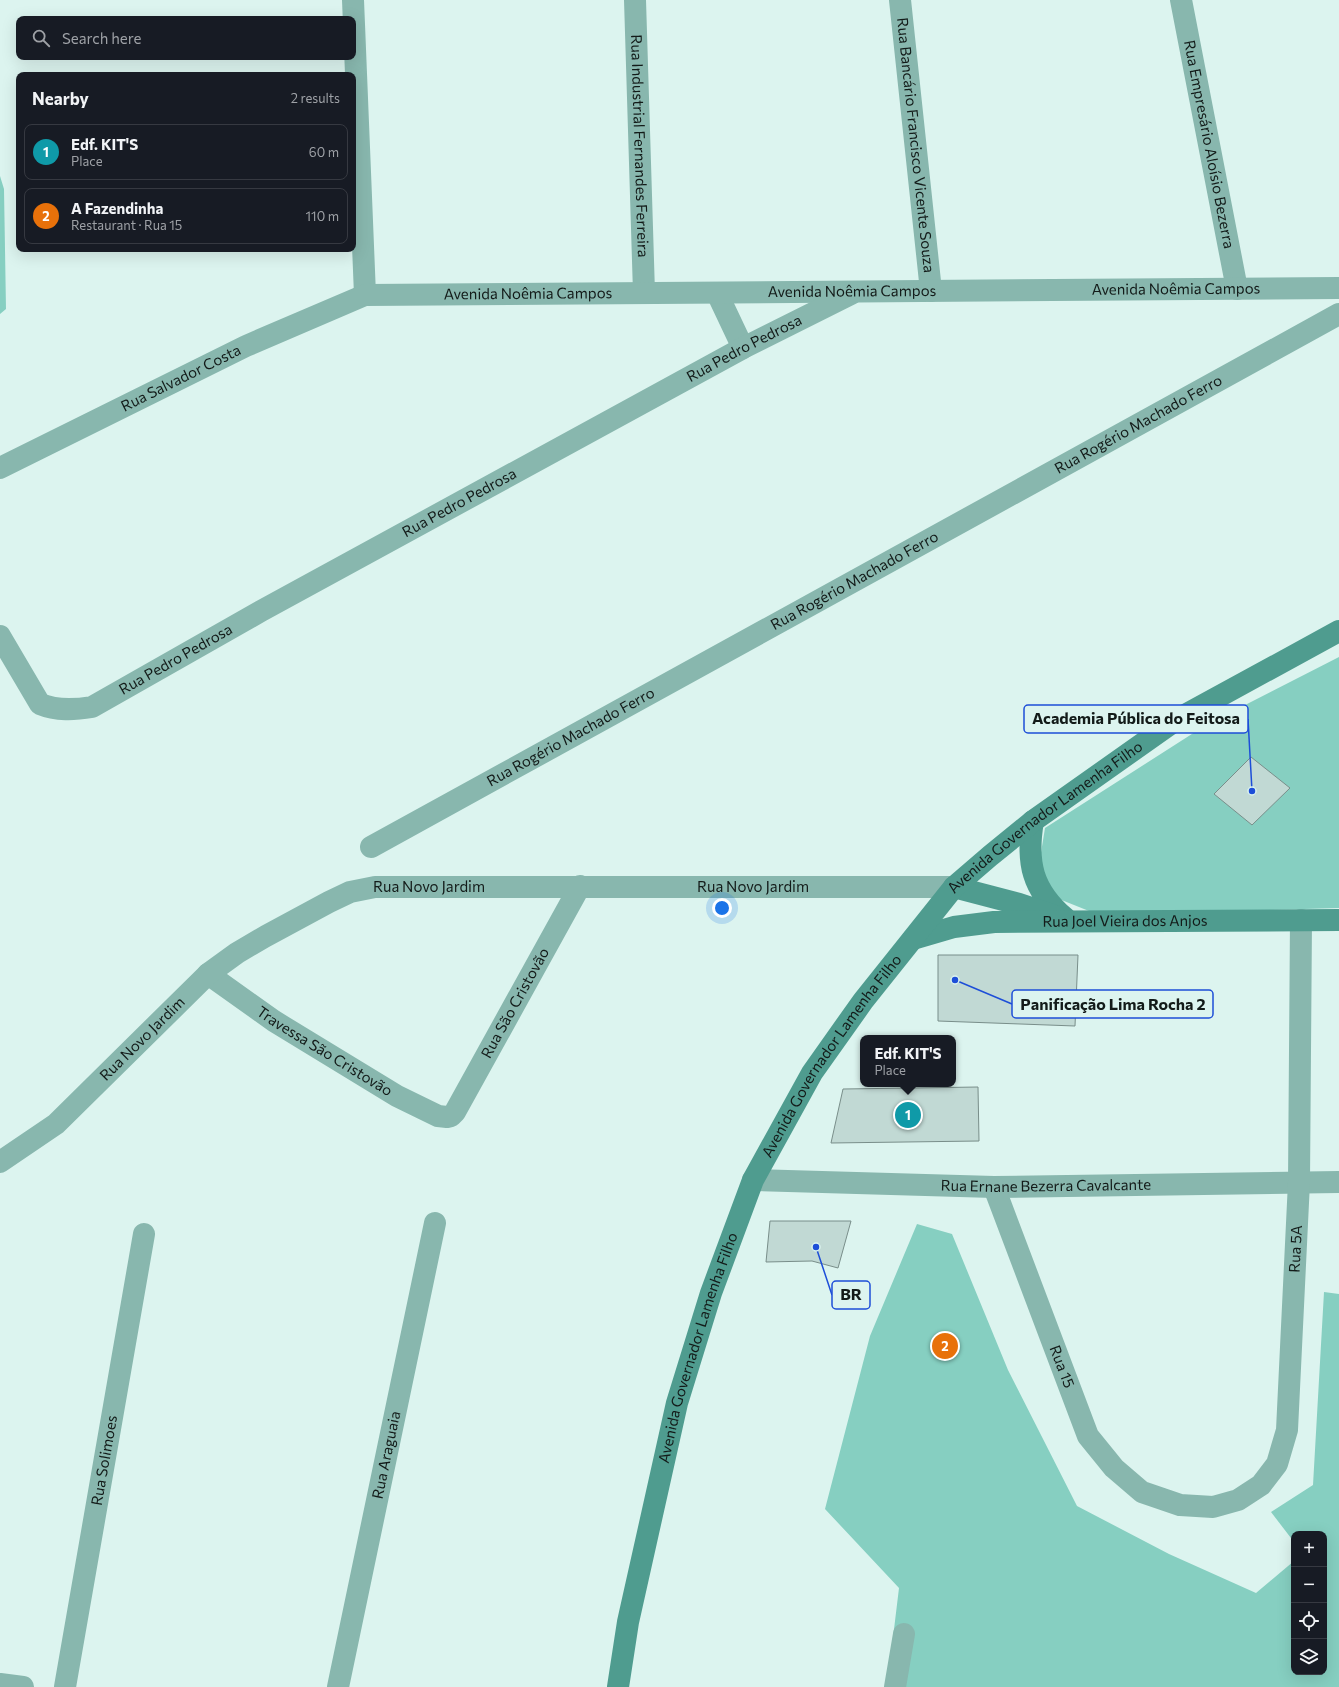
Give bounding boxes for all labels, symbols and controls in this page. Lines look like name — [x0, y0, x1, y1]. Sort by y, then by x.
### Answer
search box — [16, 16, 356, 60]
street label: Rua Bancário Francisco Vicente Souza — [894, 16, 939, 274]
icon: search — [30, 27, 52, 49]
text: Search here — [62, 29, 141, 47]
street label: Rua Industrial Fernandes Ferreira — [628, 34, 653, 258]
street label: Rua Empresário Aloísio Bezerra — [1181, 38, 1239, 250]
text: Nearby — [32, 88, 89, 109]
text: 2 results — [291, 90, 340, 106]
text: Edf. KIT'S — [71, 135, 138, 153]
text: 1 — [43, 144, 49, 160]
text: 60 m — [309, 144, 339, 160]
text: Place — [71, 153, 103, 169]
text: A Fazendinha — [71, 199, 163, 217]
text: 2 — [42, 208, 50, 224]
text: 110 m — [306, 208, 339, 224]
text: Restaurant · Rua 15 — [71, 217, 182, 233]
street label: Avenida Noêmia Campos — [1092, 279, 1260, 298]
street label: Avenida Noêmia Campos — [768, 281, 936, 300]
street label: Avenida Noêmia Campos — [444, 283, 612, 302]
street label: Rua Pedro Pedrosa — [683, 310, 804, 385]
street label: Rua Salvador Costa — [118, 340, 243, 415]
street label: Rua Rogério Machado Ferro — [1051, 370, 1225, 477]
street label: Rua Pedro Pedrosa — [399, 463, 519, 540]
street label: Rua Rogério Machado Ferro — [767, 526, 941, 633]
street label: Rua Pedro Pedrosa — [115, 619, 235, 698]
street label: Rua Rogério Machado Ferro — [483, 683, 657, 790]
callout: Academia Pública do Feitosa — [1024, 705, 1248, 733]
text: Academia Pública do Feitosa — [1032, 708, 1240, 727]
street label: Avenida Governador Lamenha Filho — [943, 737, 1146, 896]
street label: Rua Novo Jardim — [373, 877, 485, 895]
street label: Rua Novo Jardim — [697, 877, 809, 895]
your location — [712, 898, 732, 918]
street label: Rua Joel Vieira dos Anjos — [1042, 911, 1208, 930]
street label: Rua São Cristovão — [477, 944, 552, 1061]
street label: Avenida Governador Lamenha Filho — [757, 950, 905, 1160]
callout: Panificação Lima Rocha 2 — [1012, 990, 1213, 1018]
street label: Rua Novo Jardim — [95, 992, 188, 1084]
text: Panificação Lima Rocha 2 — [1020, 994, 1206, 1013]
street label: Travessa São Cristovão — [254, 1002, 396, 1099]
popup — [860, 1035, 956, 1087]
text: Edf. KIT'S — [874, 1044, 942, 1062]
text: Place — [874, 1062, 906, 1078]
pin: 1 — [895, 1100, 921, 1130]
street label: Rua Ernane Bezerra Cavalcante — [940, 1175, 1151, 1195]
street label: Rua 5A — [1285, 1225, 1305, 1273]
street label: Avenida Governador Lamenha Filho — [654, 1230, 741, 1465]
callout: BR — [832, 1281, 870, 1309]
text: BR — [840, 1284, 862, 1303]
pin: 2 — [932, 1331, 958, 1361]
street label: Rua 15 — [1047, 1342, 1079, 1390]
street label: Rua Araguaia — [368, 1409, 403, 1500]
street label: Rua Solimoes — [87, 1414, 120, 1507]
map controls — [1291, 1531, 1327, 1675]
button: + — [1291, 1531, 1327, 1567]
button: − — [1291, 1567, 1327, 1603]
button: locate — [1291, 1603, 1327, 1639]
button: layers — [1291, 1639, 1327, 1675]

